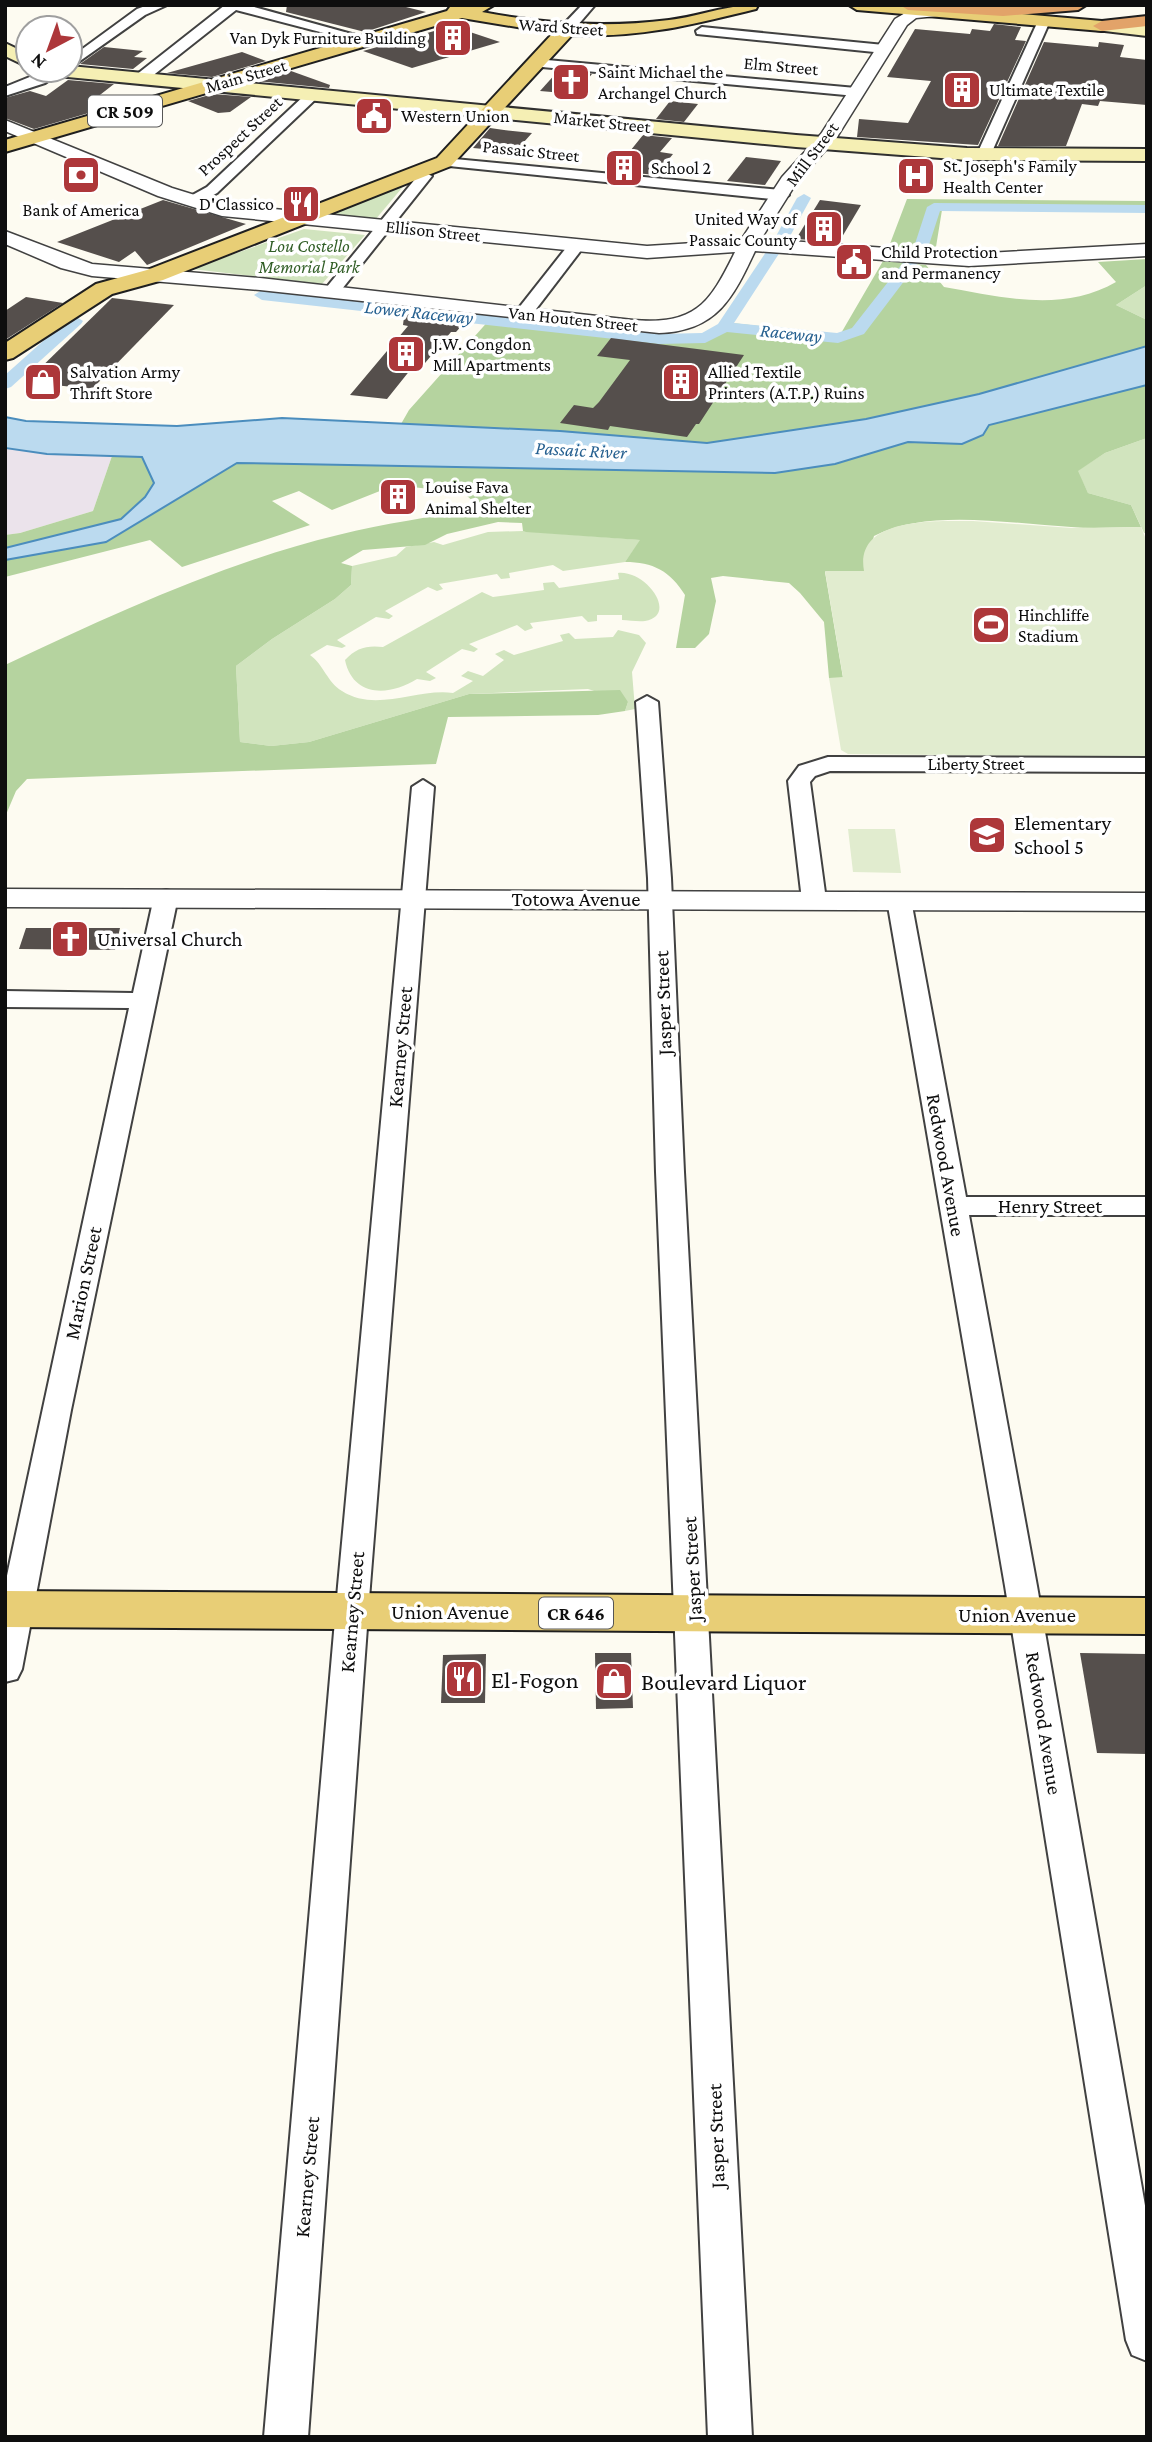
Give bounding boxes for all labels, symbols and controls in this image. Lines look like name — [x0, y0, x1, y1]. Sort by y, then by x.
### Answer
north arrow — [14, 14, 84, 84]
street label: Ward Street — [518, 14, 605, 40]
building icon: Van Dyk Furniture Building — [432, 17, 474, 59]
place label: Van Dyk Furniture Building — [230, 28, 426, 48]
text: N — [26, 49, 50, 74]
street label: Elm Street — [743, 53, 820, 79]
street label: Main Street — [203, 55, 290, 97]
church icon: Saint Michael the Archangel Church — [550, 61, 592, 103]
place label: Saint Michael the Archangel Church — [598, 62, 727, 103]
building icon: Ultimate Textile — [941, 69, 983, 111]
place label: Ultimate Textile — [989, 80, 1104, 100]
street label: Prospect Street — [194, 91, 287, 180]
public building icon: Western Union — [353, 95, 395, 137]
road number: CR 509 — [88, 96, 162, 127]
place label: Western Union — [401, 106, 510, 126]
street label: Market Street — [553, 107, 653, 137]
street label: Mill Street — [782, 117, 843, 190]
street label: Passaic Street — [482, 136, 581, 166]
building icon: School 2 — [603, 147, 645, 189]
bank icon: Bank of America — [60, 154, 102, 196]
hospital icon: St. Joseph's Family Health Center — [895, 155, 937, 197]
place label: St. Joseph's Family Health Center — [943, 156, 1077, 197]
place label: School 2 — [651, 158, 711, 178]
restaurant icon: D'Classico — [280, 183, 322, 225]
place label: D'Classico — [199, 194, 274, 214]
place label: Bank of America — [23, 200, 139, 220]
building icon: United Way of Passaic County — [803, 208, 845, 250]
place label: United Way of Passaic County — [689, 209, 799, 250]
street label: Ellison Street — [385, 216, 482, 246]
park label: Lou Costello Memorial Park — [257, 236, 361, 277]
public building icon: Child Protection and Permanency — [833, 241, 875, 283]
place label: Child Protection and Permanency — [881, 242, 1001, 283]
water label: Lower Raceway — [364, 296, 474, 328]
street label: Van Houten Street — [507, 302, 640, 336]
water label: Raceway — [759, 319, 823, 347]
building icon: J.W. Congdon Mill Apartments — [385, 333, 427, 375]
place label: J.W. Congdon Mill Apartments — [431, 334, 551, 375]
shop icon: Salvation Army Thrift Store — [22, 361, 64, 403]
building icon: Allied Textile Printers (A.T.P.) Ruins — [660, 361, 702, 403]
place label: Salvation Army Thrift Store — [70, 362, 181, 403]
place label: Allied Textile Printers (A.T.P.) Ruins — [708, 362, 865, 404]
water label: Passaic River — [535, 437, 629, 463]
building icon: Louise Fava Animal Shelter — [377, 476, 419, 518]
place label: Louise Fava Animal Shelter — [425, 477, 532, 518]
sports icon: Hinchliffe Stadium — [970, 604, 1012, 646]
place label: Hinchliffe Stadium — [1018, 605, 1089, 646]
street label: Liberty Street — [928, 754, 1025, 774]
place label: Elementary School 5 — [1014, 811, 1112, 859]
school or university icon: Elementary School 5 — [966, 814, 1008, 856]
street label: Totowa Avenue — [511, 887, 641, 911]
church icon: Universal Church — [49, 918, 91, 960]
place label: Universal Church — [97, 927, 243, 951]
street label: Jasper Street — [649, 949, 677, 1058]
street label: Kearney Street — [383, 984, 417, 1109]
street label: Redwood Avenue — [922, 1092, 970, 1238]
street label: Henry Street — [998, 1194, 1103, 1218]
street label: Marion Street — [59, 1223, 107, 1342]
street label: Jasper Street — [677, 1515, 707, 1624]
street label: Kearney Street — [335, 1549, 369, 1674]
road number: CR 646 — [539, 1597, 613, 1628]
street label: Union Avenue — [391, 1600, 509, 1624]
street label: Union Avenue — [958, 1603, 1076, 1627]
street label: Redwood Avenue — [1021, 1650, 1067, 1796]
restaurant icon: El-Fogon — [443, 1658, 485, 1700]
shop icon: Boulevard Liquor — [593, 1660, 635, 1702]
place label: El-Fogon — [491, 1666, 579, 1693]
place label: Boulevard Liquor — [641, 1668, 807, 1695]
street label: Jasper Street — [702, 2082, 730, 2191]
street label: Kearney Street — [290, 2114, 324, 2239]

